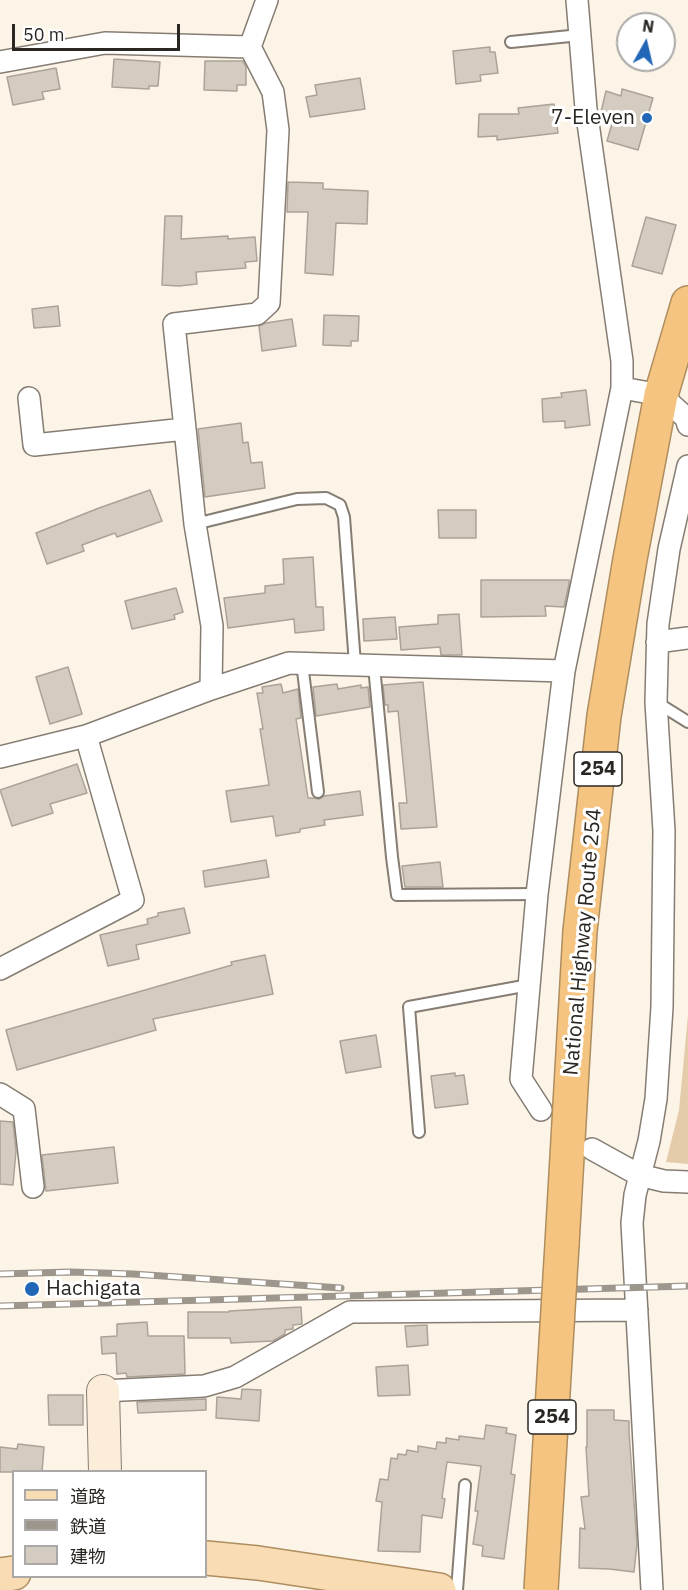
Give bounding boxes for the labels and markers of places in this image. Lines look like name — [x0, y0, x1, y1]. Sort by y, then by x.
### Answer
place label: 7-Eleven — [551, 105, 635, 131]
marker: 7-Eleven — [640, 111, 654, 125]
place label: Hachigata — [46, 1276, 141, 1302]
marker: Hachigata — [23, 1280, 41, 1298]

